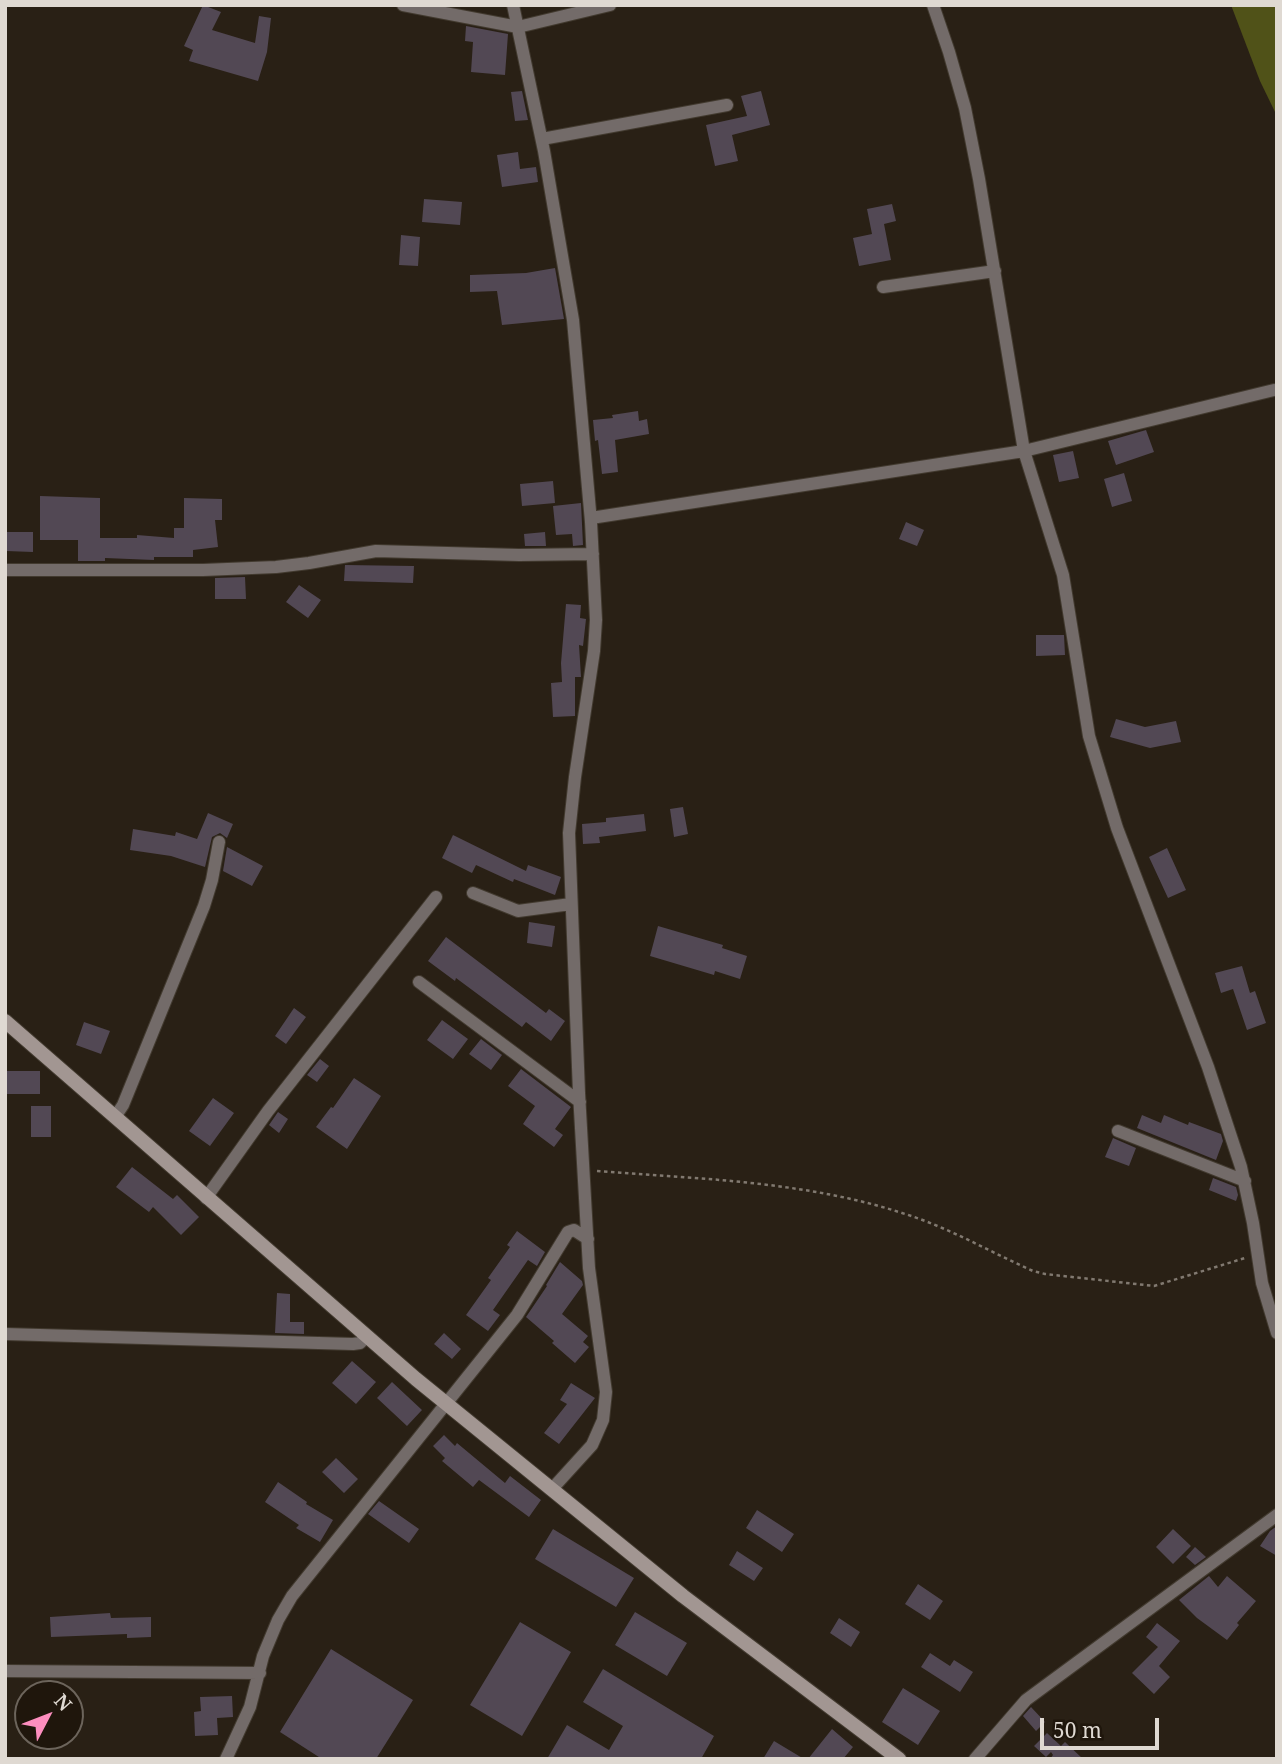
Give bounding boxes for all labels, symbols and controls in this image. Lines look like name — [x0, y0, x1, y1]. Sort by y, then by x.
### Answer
north arrow — [14, 1680, 84, 1750]
text: N — [48, 1688, 78, 1717]
scale bar — [1044, 1704, 1163, 1748]
text: 50 m — [1053, 1716, 1102, 1744]

